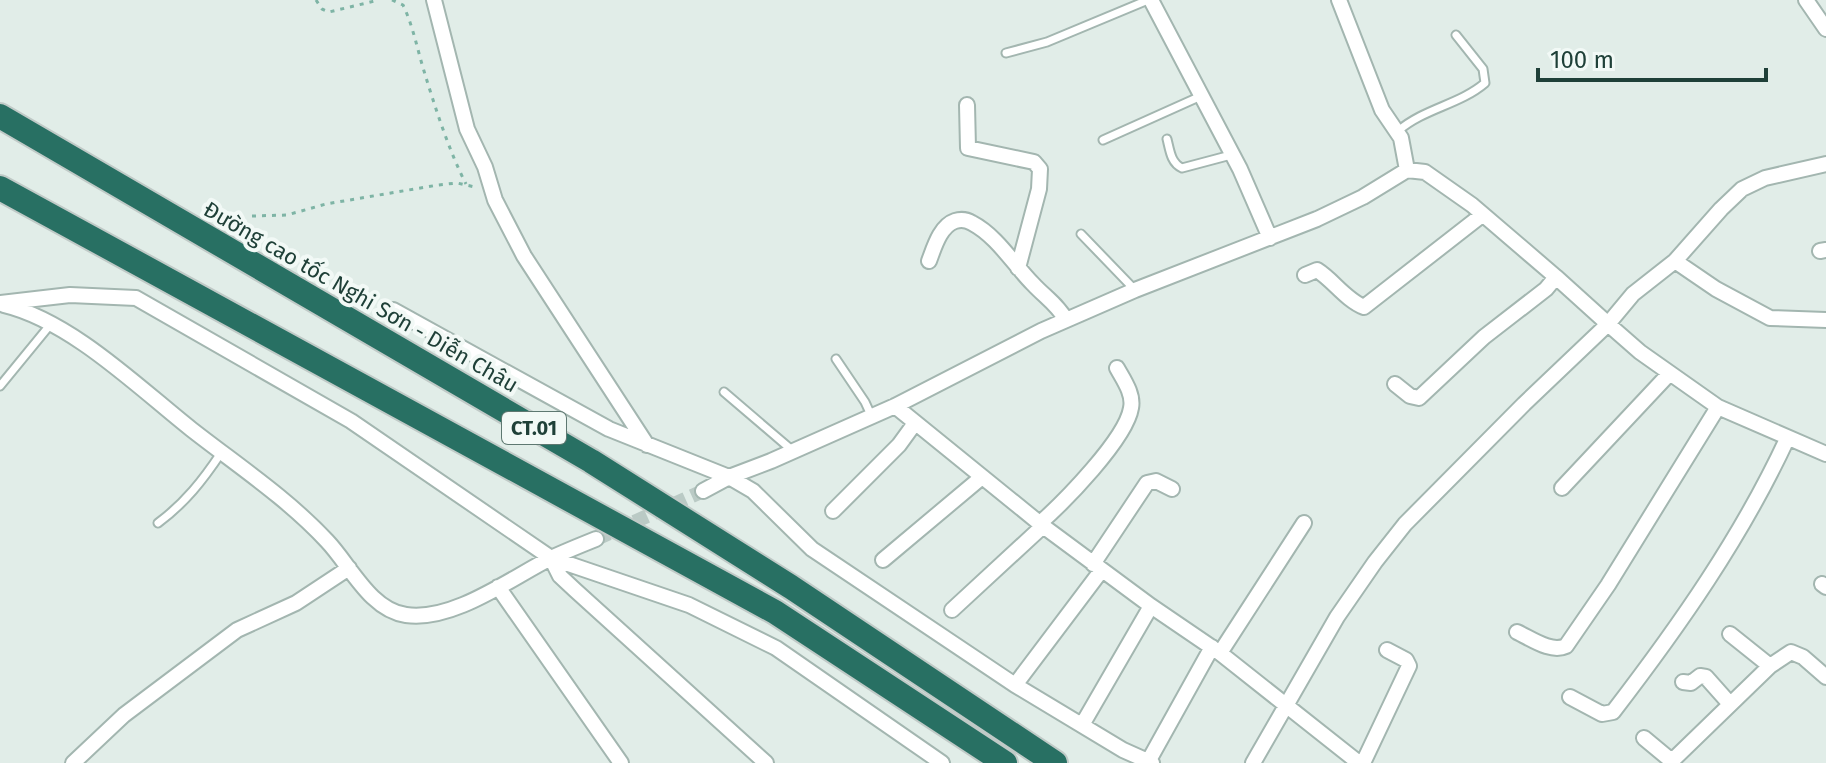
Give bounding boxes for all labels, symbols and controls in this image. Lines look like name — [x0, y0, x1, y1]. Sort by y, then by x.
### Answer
scale bar — [1538, 32, 1766, 82]
text: 100 m — [1550, 46, 1614, 74]
street label: Đường cao tốc Nghi Sơn - Diễn Châu — [199, 196, 523, 398]
road number: CT.01 — [502, 412, 566, 444]

